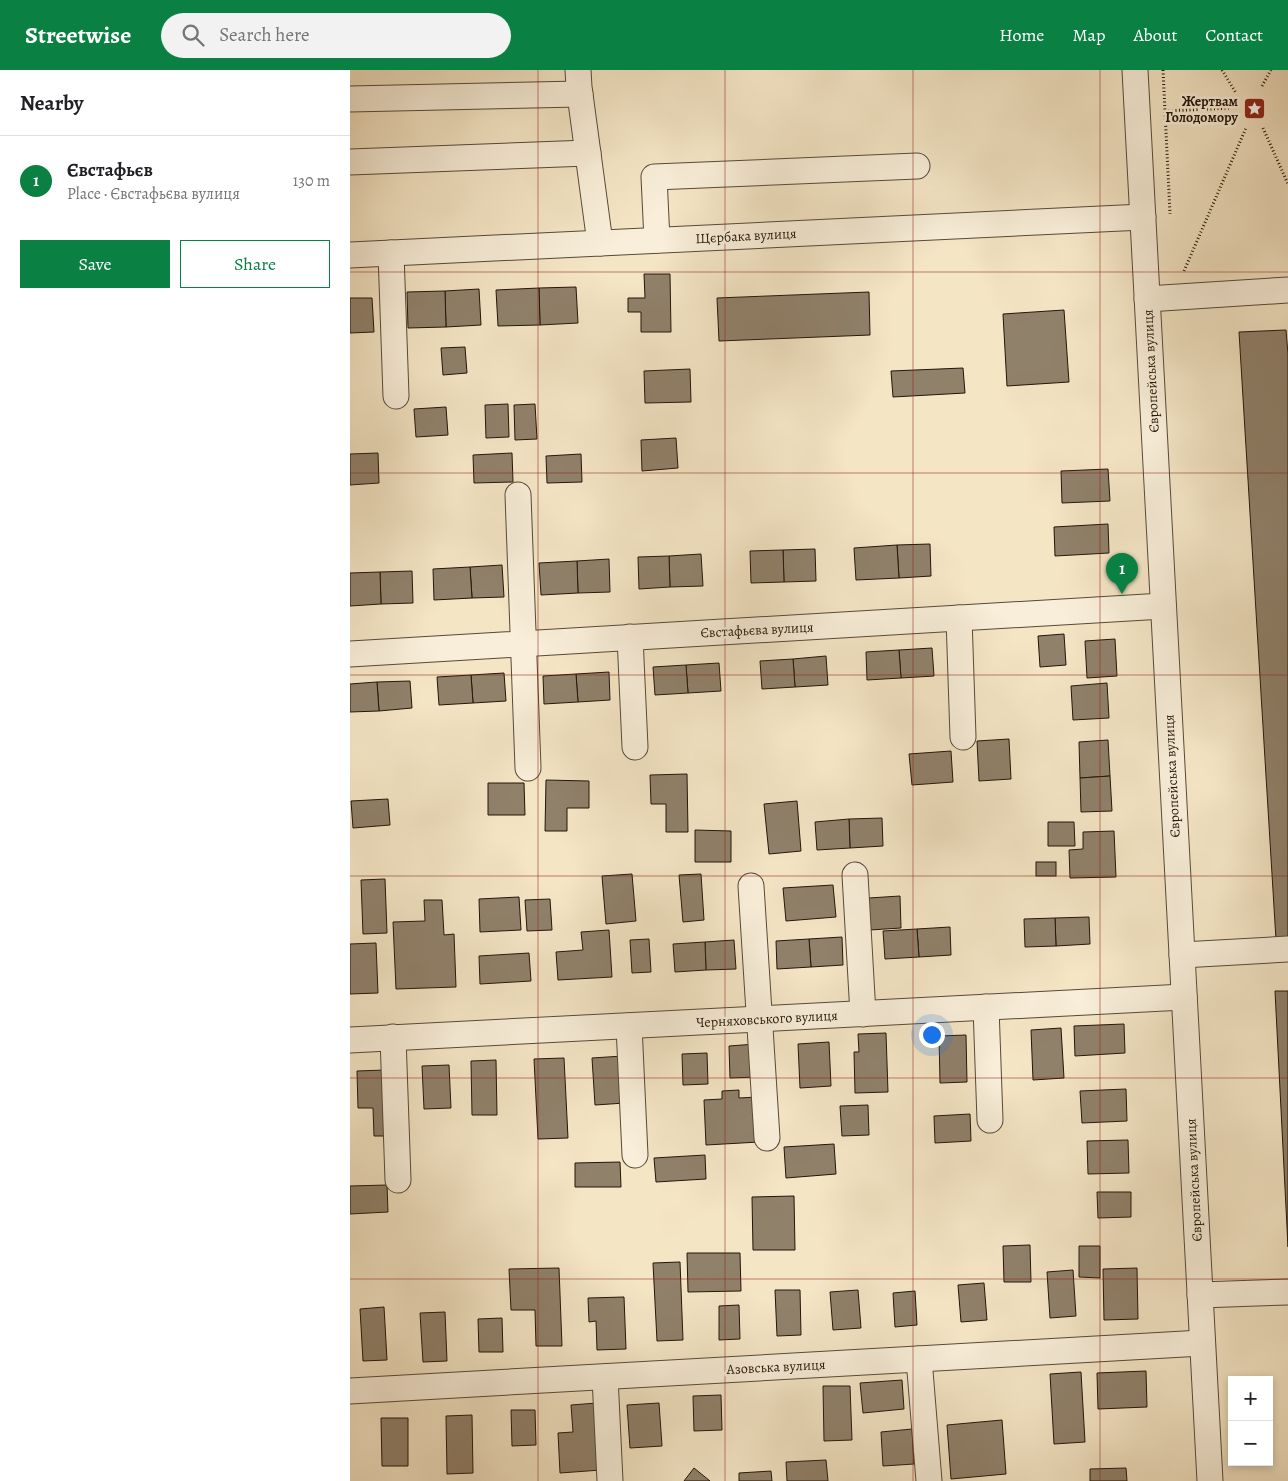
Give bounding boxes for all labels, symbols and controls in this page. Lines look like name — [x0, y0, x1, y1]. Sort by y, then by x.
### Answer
search box — [161, 13, 511, 58]
text: Streetwise — [25, 19, 131, 51]
icon: search — [179, 21, 207, 49]
text: Search here — [219, 22, 310, 48]
text: Home — [999, 23, 1044, 47]
text: Map — [1072, 23, 1105, 47]
text: About — [1133, 23, 1177, 47]
text: Contact — [1205, 23, 1263, 47]
text: Nearby — [20, 89, 83, 117]
place label: Жертвам Голодомору — [1165, 92, 1239, 127]
place icon: Жертвам Голодомору — [1242, 97, 1266, 121]
text: Євстафьєв — [67, 157, 153, 183]
text: 1 — [33, 170, 39, 192]
text: 130 m — [293, 170, 330, 192]
text: Place · Євстафьєва вулиця — [67, 183, 240, 205]
street label: Щєрбака вулиця — [695, 224, 797, 248]
button: Save — [20, 240, 170, 288]
button: Share — [180, 240, 330, 288]
street label: Європейська вулиця — [1138, 309, 1164, 433]
pin: 1 — [1106, 553, 1138, 594]
street label: Євстафьєва вулиця — [700, 618, 814, 642]
street label: Європейська вулиця — [1159, 714, 1185, 838]
street label: Черняховського вулиця — [696, 1006, 838, 1032]
your location — [919, 1022, 945, 1048]
street label: Європейська вулиця — [1181, 1118, 1207, 1242]
street label: Азовська вулиця — [725, 1355, 826, 1379]
map controls — [1228, 1376, 1273, 1466]
button: + — [1228, 1376, 1273, 1421]
button: − — [1228, 1421, 1273, 1466]

